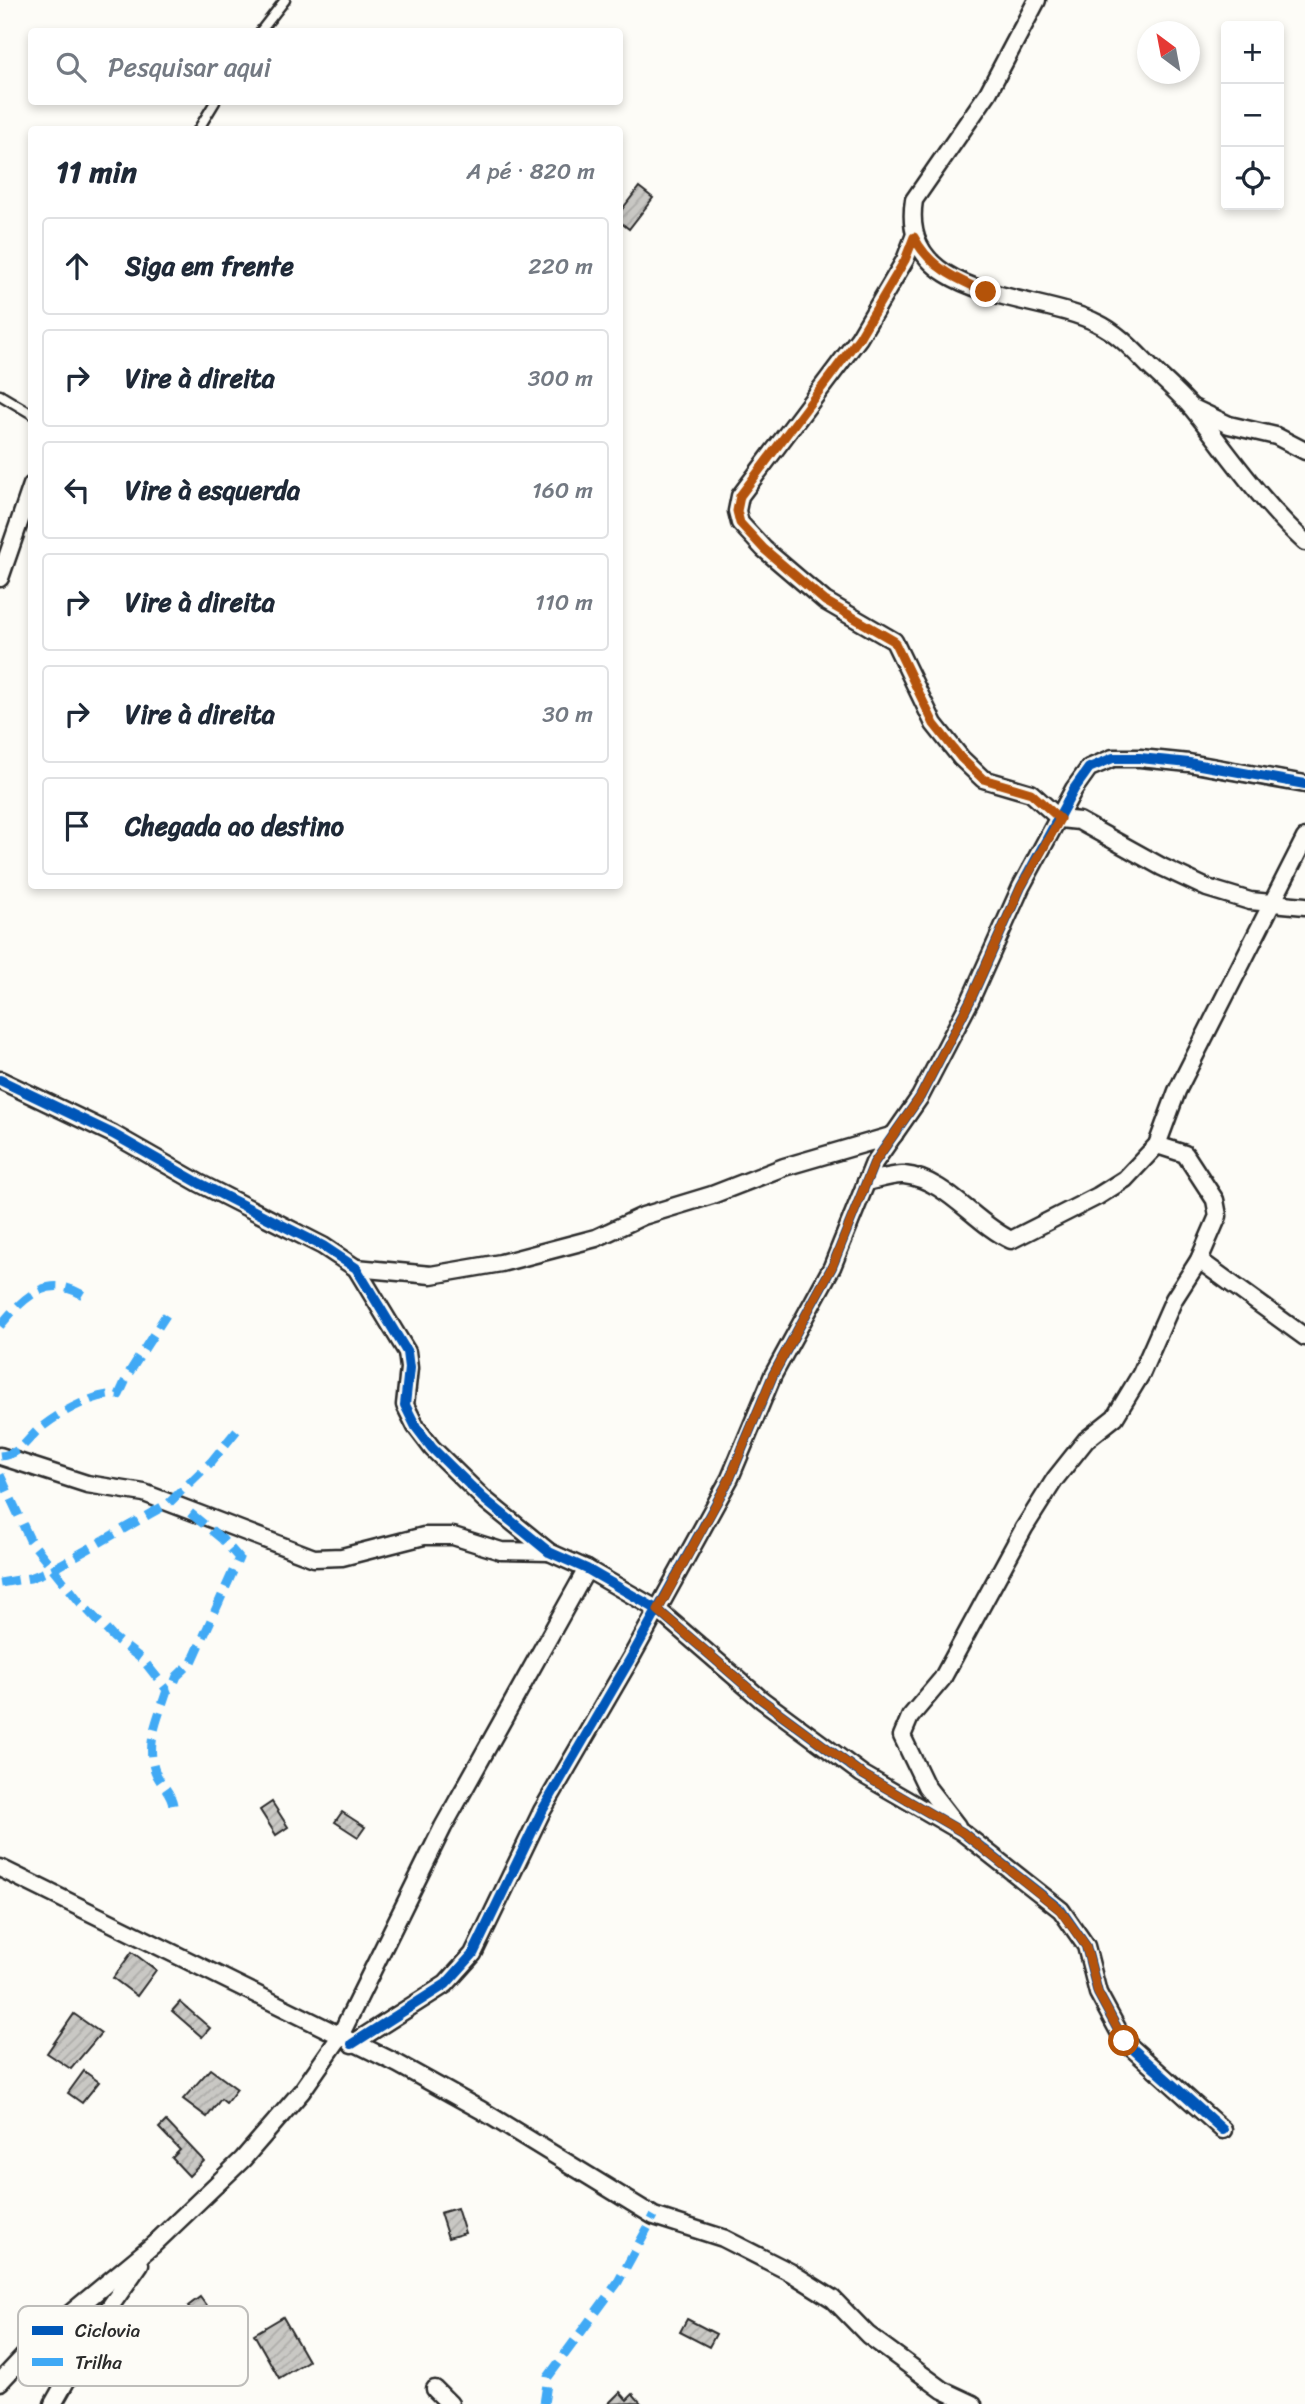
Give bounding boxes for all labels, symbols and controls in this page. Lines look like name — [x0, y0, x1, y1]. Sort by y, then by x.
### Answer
north arrow — [1137, 21, 1200, 84]
map controls — [1221, 21, 1284, 210]
button: + — [1221, 21, 1284, 84]
search box — [28, 28, 623, 105]
text: Pesquisar aqui — [108, 44, 271, 90]
icon: search — [52, 48, 90, 86]
button: − — [1221, 84, 1284, 147]
text: 11 min — [56, 145, 137, 199]
button: locate — [1221, 147, 1284, 210]
text: A pé · 820 m — [467, 151, 595, 192]
text: Siga em frente — [125, 243, 294, 289]
text: 220 m — [528, 246, 593, 287]
icon: ahead — [58, 247, 96, 285]
route end — [970, 276, 1001, 307]
text: Vire à direita — [125, 355, 275, 401]
text: 300 m — [528, 358, 593, 399]
icon: right — [58, 359, 96, 397]
text: Vire à esquerda — [125, 467, 300, 513]
text: 160 m — [532, 470, 593, 511]
icon: left — [58, 471, 96, 509]
text: Vire à direita — [125, 579, 275, 625]
text: 110 m — [535, 582, 593, 623]
icon: right — [58, 583, 96, 621]
text: Vire à direita — [125, 691, 275, 737]
text: 30 m — [542, 694, 593, 735]
icon: right — [58, 695, 96, 733]
text: Chegada ao destino — [125, 803, 344, 849]
icon: arrive — [58, 807, 96, 845]
route start — [1108, 2025, 1139, 2056]
legend — [18, 2306, 248, 2386]
text: Ciclovia — [75, 2314, 141, 2347]
text: Trilha — [75, 2346, 122, 2379]

